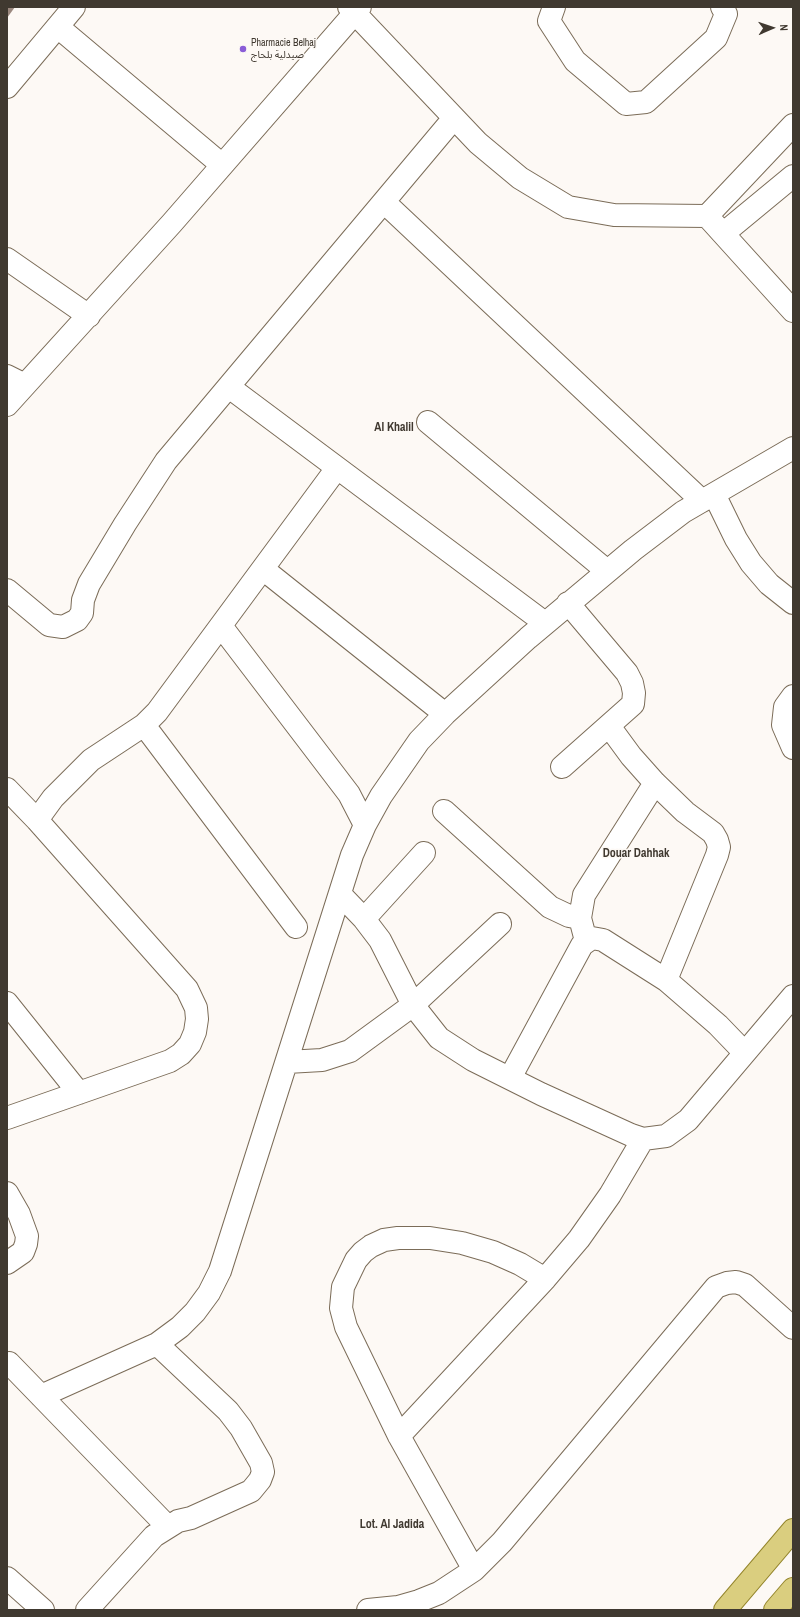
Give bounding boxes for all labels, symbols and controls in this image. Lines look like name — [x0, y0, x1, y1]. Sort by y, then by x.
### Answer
north arrow — [752, 8, 792, 48]
text: N — [777, 24, 791, 31]
place label: Pharmacie Belhaj صيدلية بلحاج — [251, 37, 316, 60]
marker: Pharmacie Belhaj صيدلية بلحاج — [238, 44, 248, 54]
district label: Al Khalil — [374, 421, 414, 435]
district label: Douar Dahhak — [603, 847, 669, 861]
district label: Lot. Al Jadida — [360, 1518, 424, 1532]

